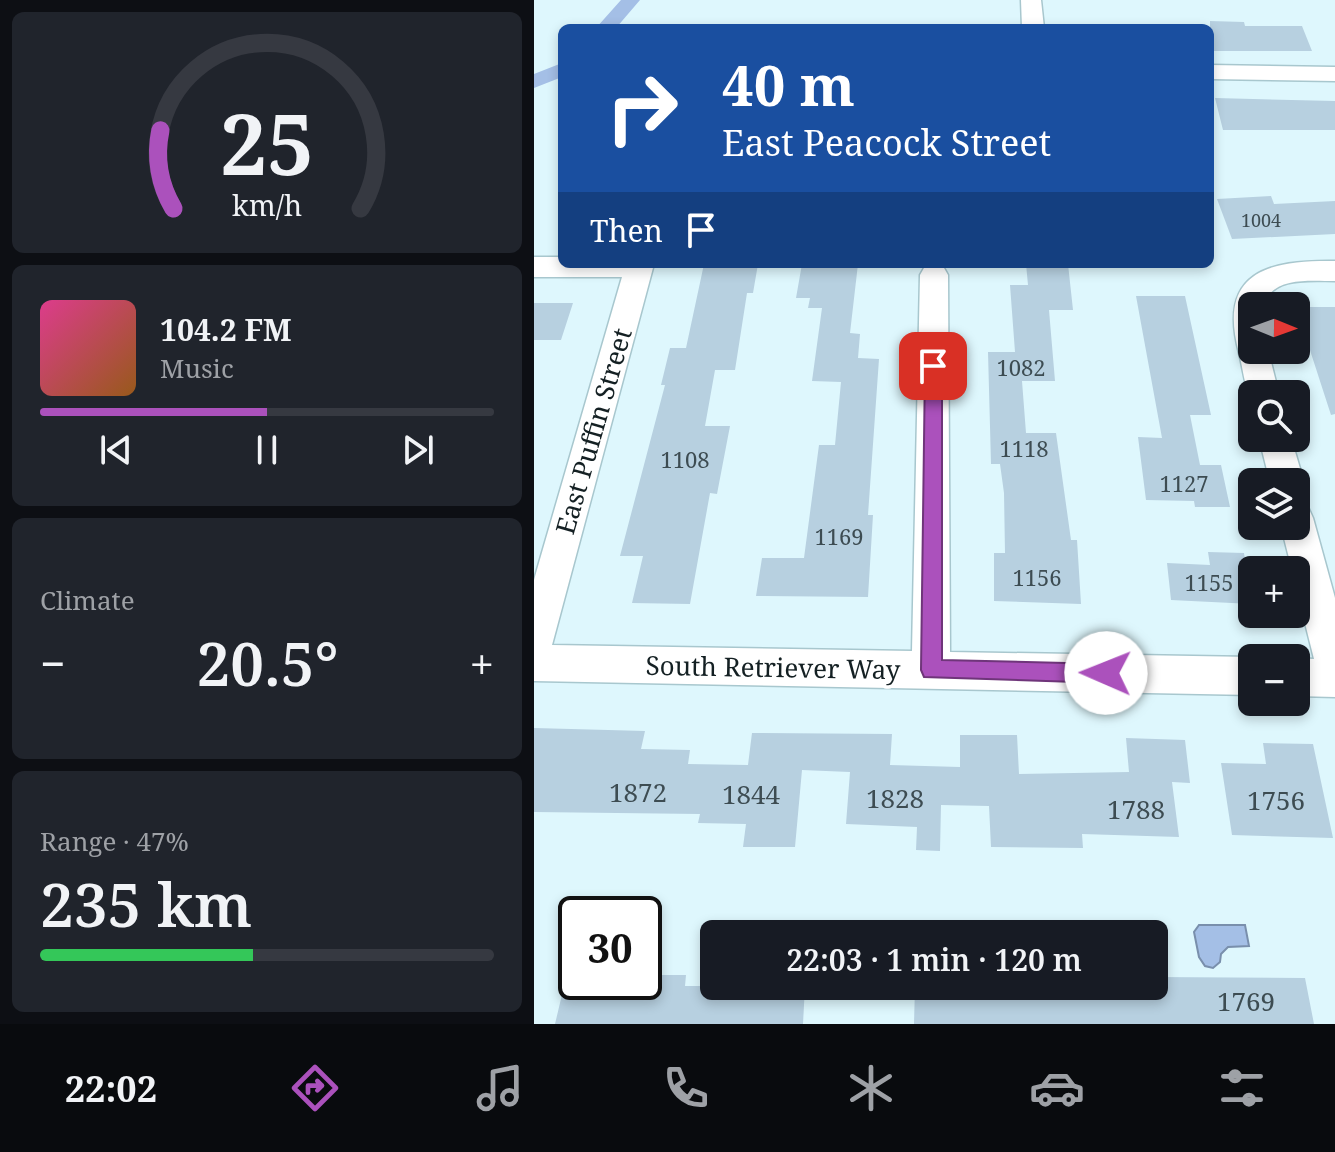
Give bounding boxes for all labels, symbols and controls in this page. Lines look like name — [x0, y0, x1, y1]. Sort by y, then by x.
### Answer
text: 40 m — [722, 46, 855, 122]
icon: right — [590, 56, 694, 160]
text: 25 — [220, 85, 314, 198]
text: East Peacock Street — [722, 118, 1051, 167]
text: km/h — [232, 185, 302, 224]
icon: arrive — [679, 208, 723, 252]
house number: 1004 — [1241, 208, 1281, 232]
text: Then — [590, 210, 663, 251]
north arrow — [1238, 292, 1310, 364]
map controls — [1238, 292, 1310, 716]
text: 104.2 FM — [160, 309, 292, 350]
street label: East Puffin Street — [546, 324, 640, 538]
pin — [899, 332, 967, 400]
icon: arrive — [911, 344, 955, 388]
text: Music — [160, 350, 234, 386]
house number: 1082 — [996, 352, 1046, 382]
button: search — [1238, 380, 1310, 452]
icon: previous — [94, 428, 138, 472]
icon: pause — [245, 428, 289, 472]
icon: next — [396, 428, 440, 472]
house number: 1118 — [999, 433, 1049, 463]
house number: 1108 — [660, 444, 710, 474]
house number: 1127 — [1159, 468, 1209, 498]
button: layers — [1238, 468, 1310, 540]
house number: 1169 — [814, 521, 864, 551]
button: + — [1238, 556, 1310, 628]
house number: 1156 — [1012, 562, 1062, 592]
house number: 1155 — [1184, 567, 1234, 597]
text: Climate — [40, 582, 135, 618]
text: 20.5° — [196, 622, 338, 704]
position arrow — [1064, 631, 1148, 715]
text: − — [40, 633, 65, 693]
text: + — [469, 633, 494, 693]
button: − — [1238, 644, 1310, 716]
street label: South Retriever Way — [645, 647, 901, 687]
house number: 1872 — [609, 774, 667, 810]
house number: 1844 — [722, 776, 781, 812]
house number: 1828 — [866, 780, 924, 816]
house number: 1756 — [1247, 782, 1305, 818]
house number: 1788 — [1107, 791, 1165, 827]
text: Range · 47% — [40, 823, 189, 859]
text: 235 km — [40, 863, 252, 945]
speed limit sign: 30 — [558, 896, 662, 1000]
text: 22:03 · 1 min · 120 m — [786, 939, 1082, 980]
house number: 1769 — [1217, 983, 1275, 1019]
icon: directions — [287, 1060, 343, 1116]
icon: music — [472, 1060, 528, 1116]
icon: phone — [658, 1060, 714, 1116]
icon: climate — [843, 1060, 899, 1116]
icon: car — [1029, 1060, 1085, 1116]
icon: filters — [1214, 1060, 1270, 1116]
text: 22:02 — [65, 1064, 157, 1113]

